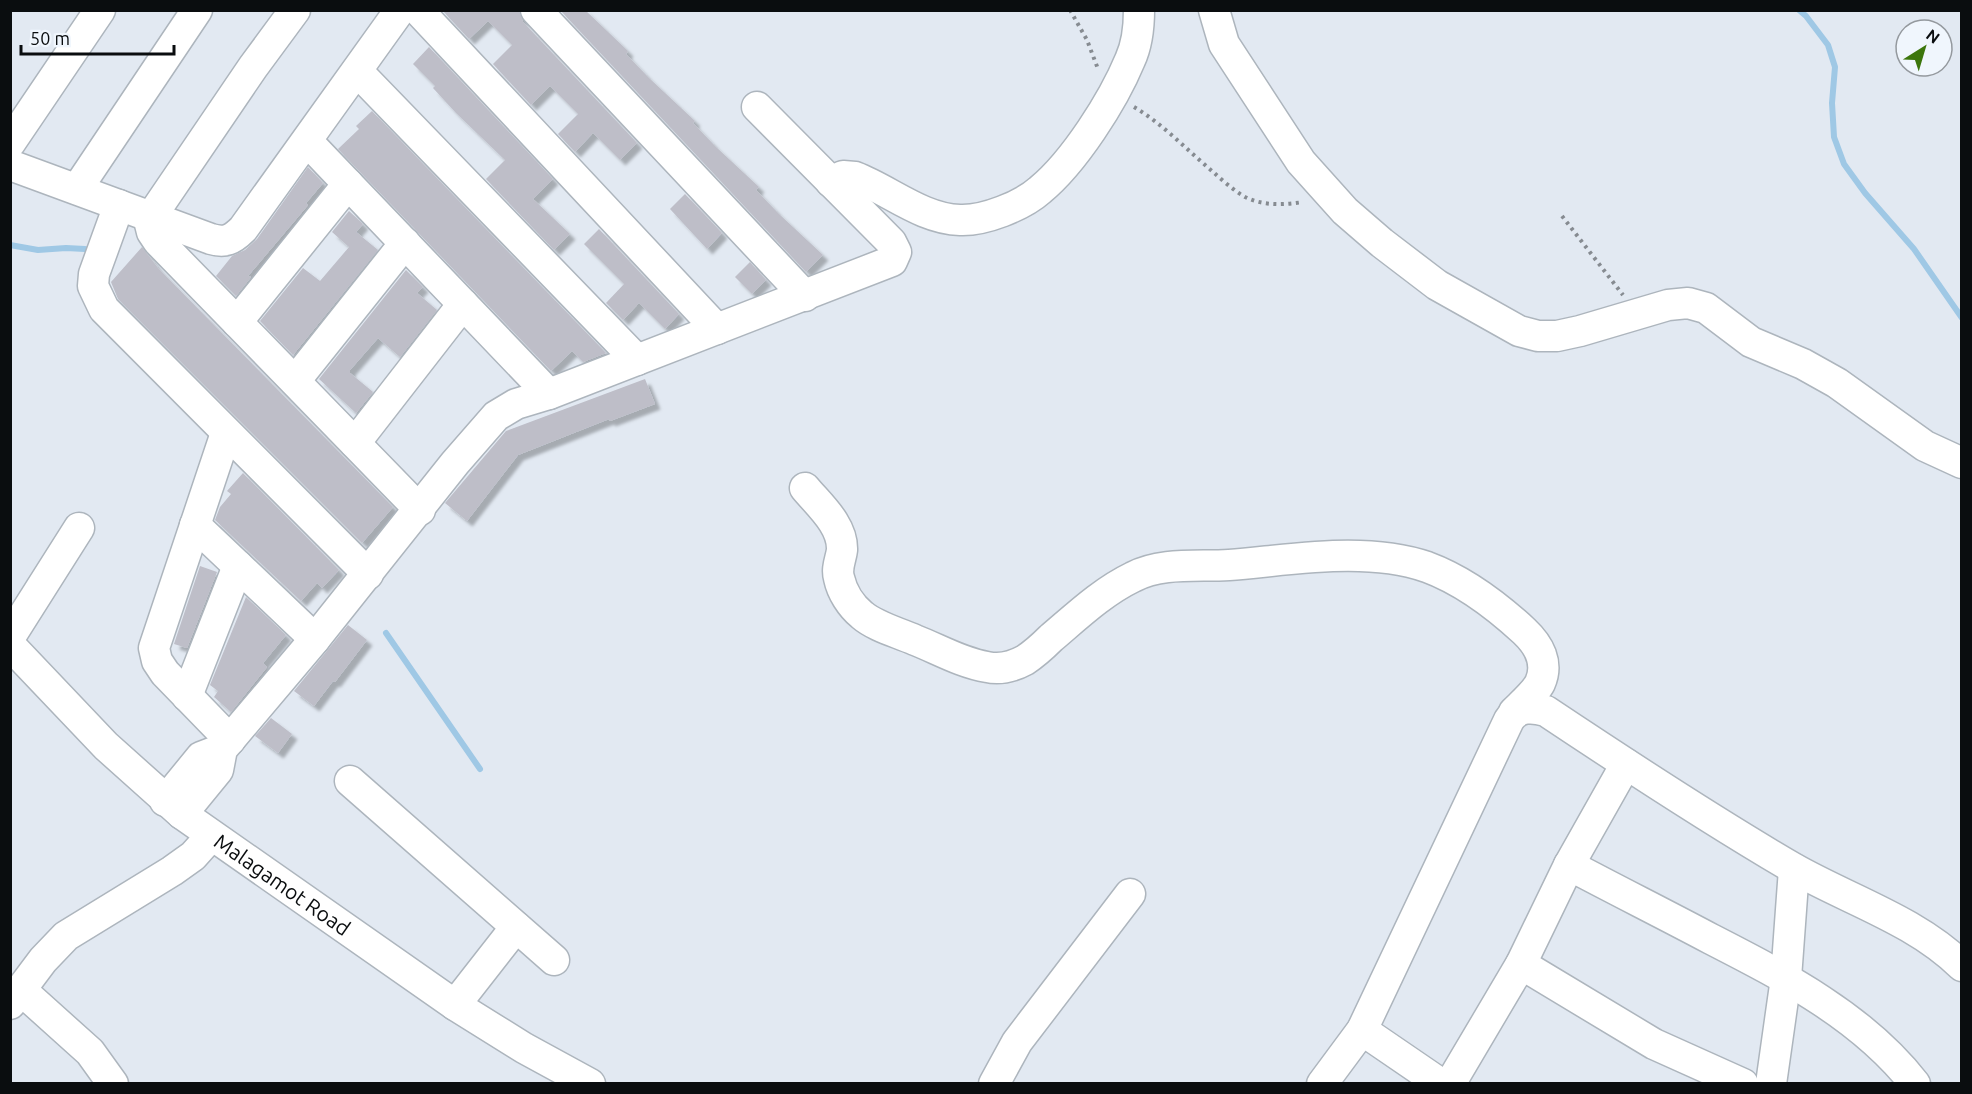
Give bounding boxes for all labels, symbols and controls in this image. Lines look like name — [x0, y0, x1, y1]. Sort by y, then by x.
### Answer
scale bar — [21, 18, 174, 56]
north arrow — [1894, 18, 1954, 78]
text: N — [1923, 25, 1943, 47]
text: 50 m — [30, 28, 70, 48]
street label: Malagamot Road — [210, 829, 355, 940]

